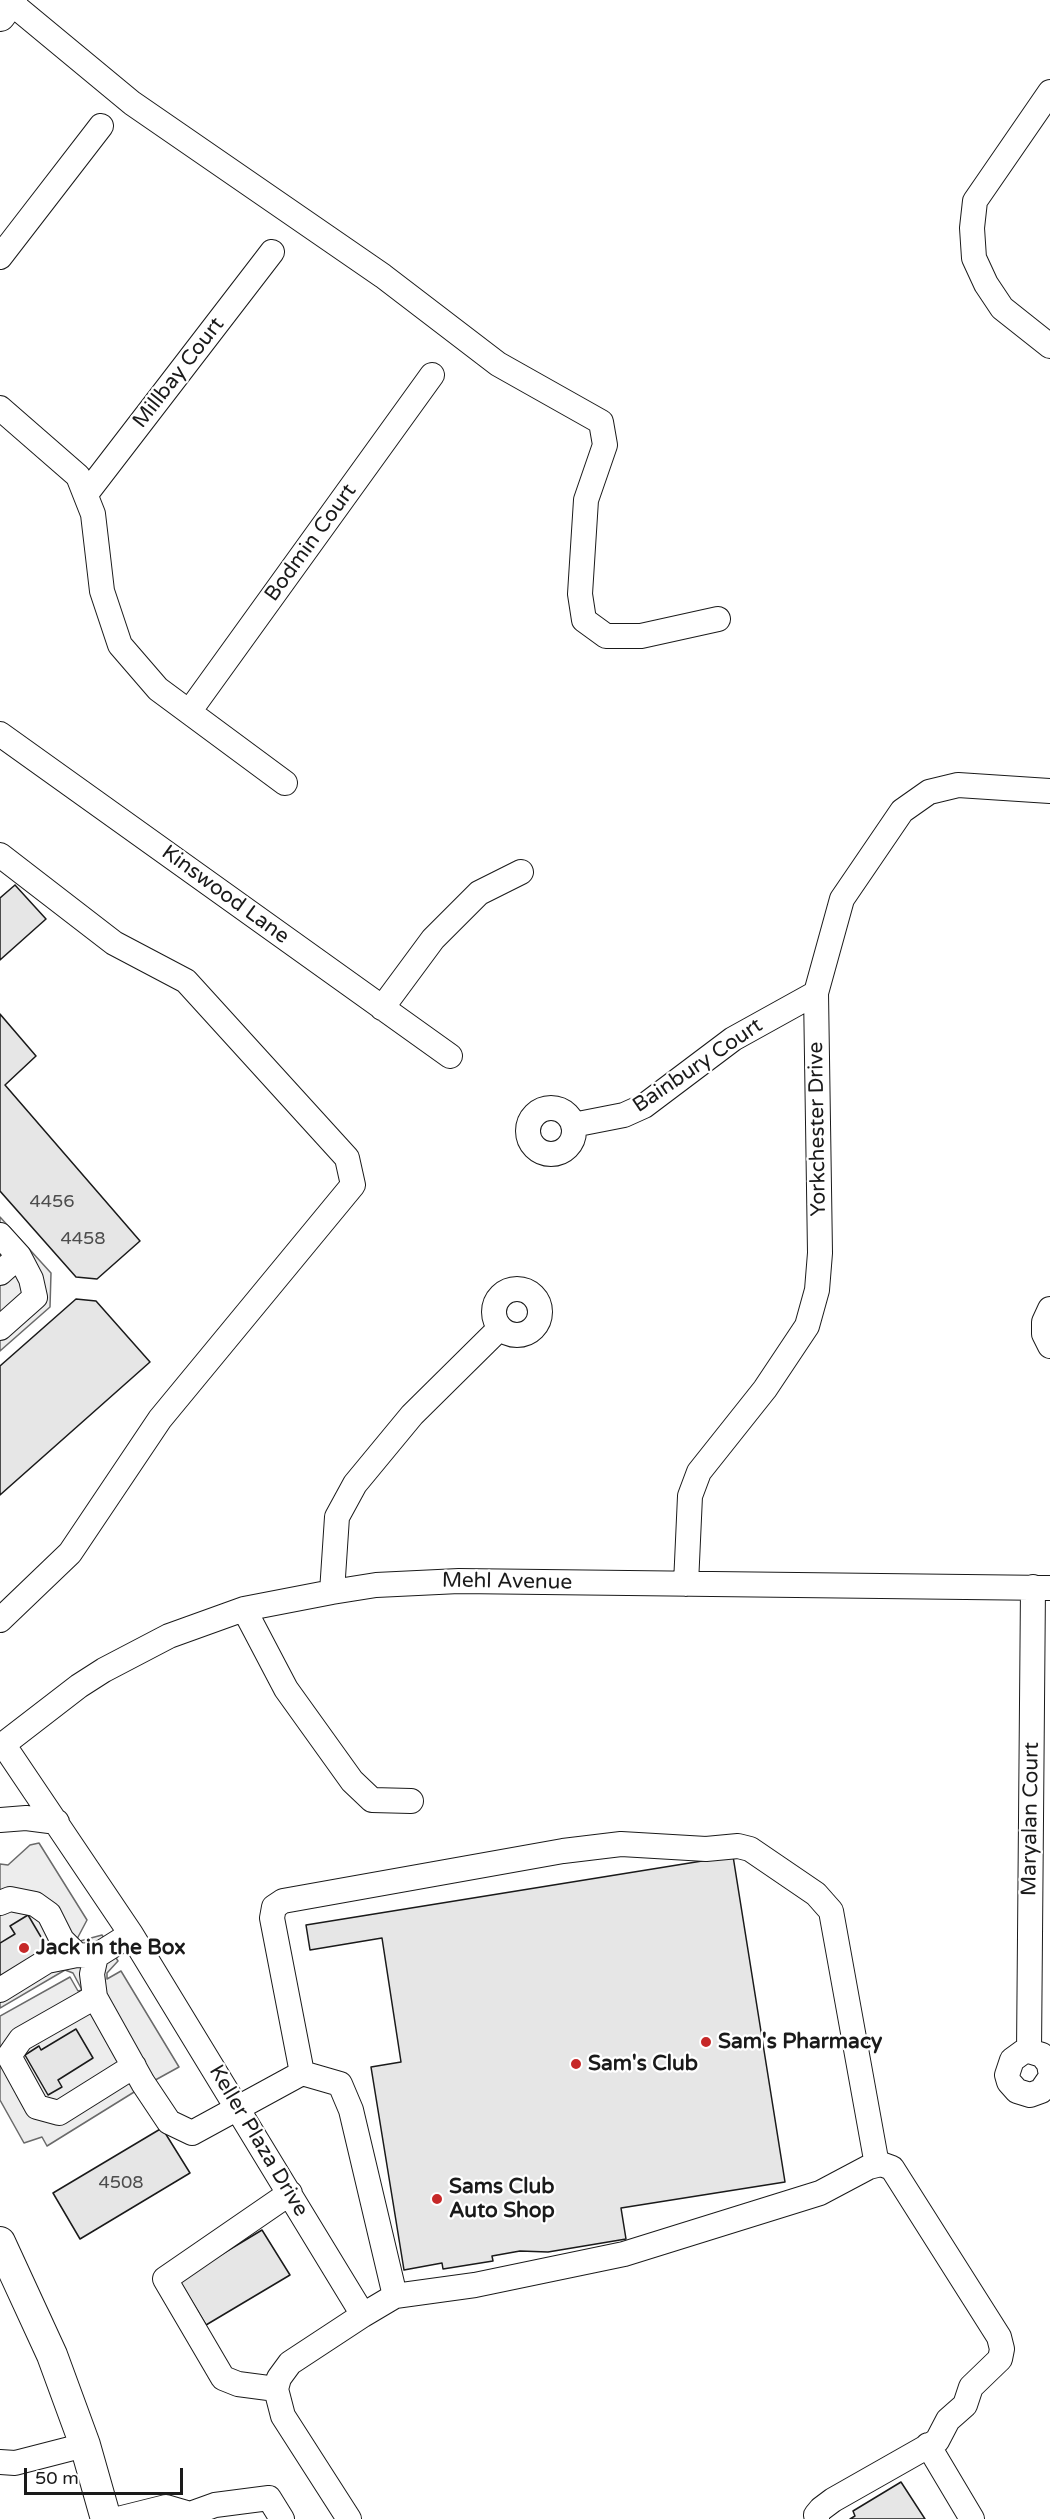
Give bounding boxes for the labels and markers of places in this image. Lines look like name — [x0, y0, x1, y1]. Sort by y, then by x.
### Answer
place label: Jack in the Box — [36, 1935, 186, 1961]
marker: Jack in the Box — [17, 1941, 31, 1955]
place label: Sam's Pharmacy — [718, 2029, 882, 2055]
marker: Sam's Pharmacy — [699, 2035, 713, 2049]
place label: Sam's Club — [588, 2051, 698, 2077]
marker: Sam's Club — [569, 2057, 583, 2071]
place label: Sams Club Auto Shop — [449, 2174, 555, 2224]
marker: Sams Club Auto Shop — [430, 2192, 444, 2206]

